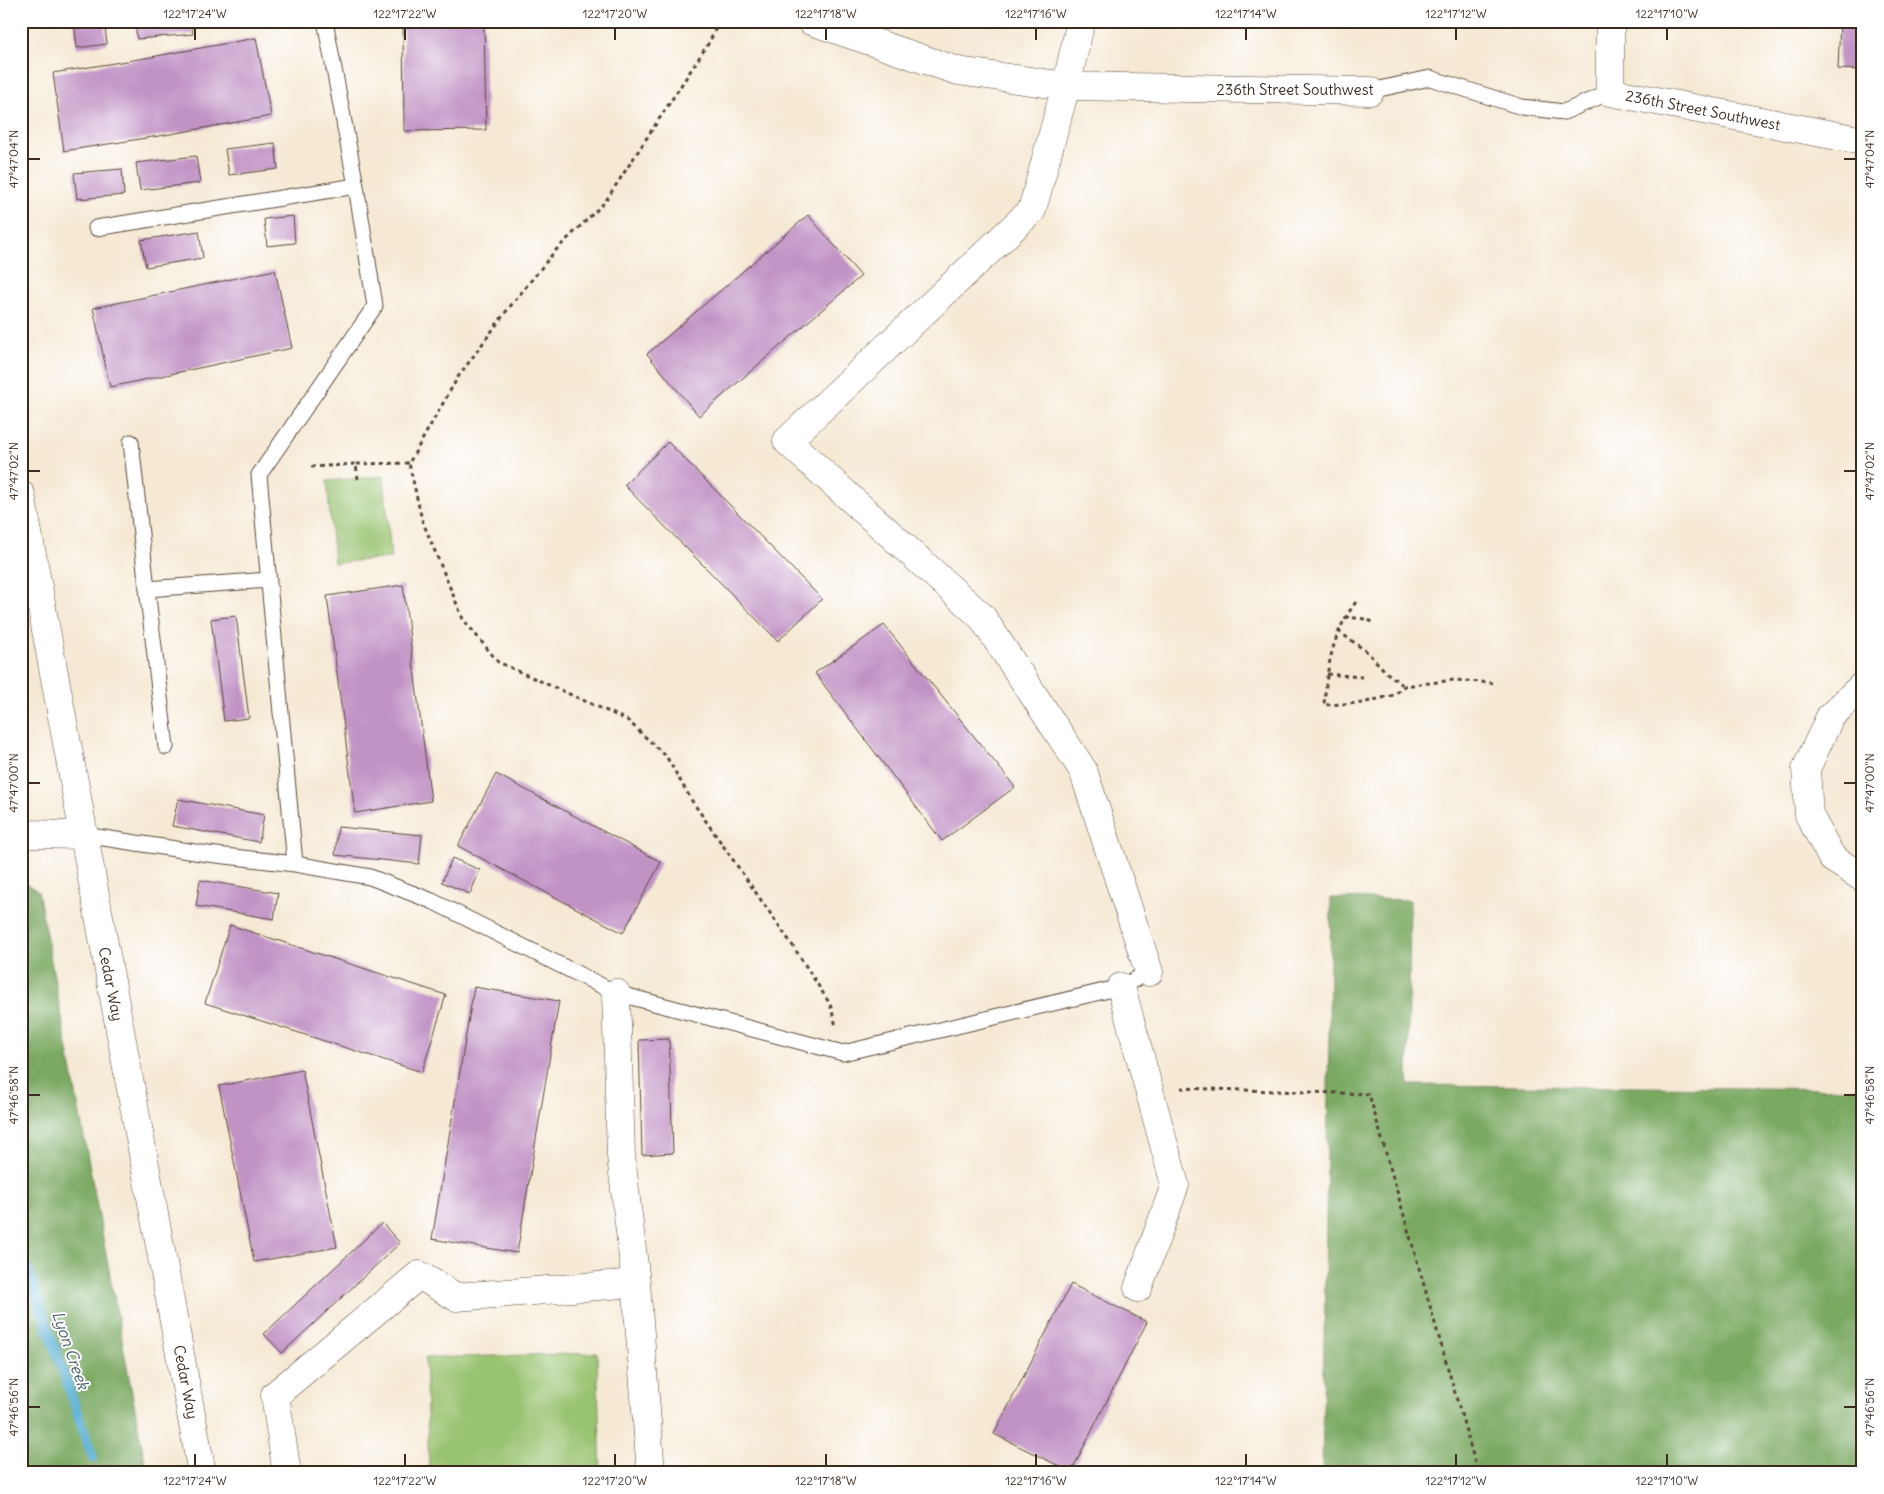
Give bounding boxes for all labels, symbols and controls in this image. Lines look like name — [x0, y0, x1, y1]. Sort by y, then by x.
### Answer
text: 122°17'24"W — [163, 6, 227, 21]
text: 122°17'22"W — [373, 6, 437, 21]
text: 122°17'20"W — [583, 6, 647, 21]
text: 122°17'18"W — [795, 6, 857, 21]
text: 122°17'16"W — [1005, 6, 1067, 21]
text: 122°17'14"W — [1215, 6, 1277, 21]
text: 122°17'12"W — [1425, 6, 1487, 21]
text: 122°17'10"W — [1636, 6, 1698, 21]
street label: 236th Street Southwest — [1216, 80, 1374, 99]
street label: 236th Street Southwest — [1624, 86, 1782, 134]
text: 47°47'04"N — [6, 130, 21, 188]
text: 47°47'04"N — [1862, 130, 1877, 188]
text: 47°47'02"N — [6, 442, 21, 500]
text: 47°47'02"N — [1862, 442, 1877, 500]
text: 47°47'00"N — [6, 753, 21, 813]
text: 47°47'00"N — [1862, 753, 1877, 813]
street label: Cedar Way — [95, 945, 127, 1023]
text: 47°46'58"N — [6, 1066, 21, 1124]
text: 47°46'58"N — [1862, 1066, 1877, 1124]
water label: Lyon Creek — [48, 1308, 94, 1394]
street label: Cedar Way — [170, 1343, 202, 1421]
text: 47°46'56"N — [6, 1378, 21, 1436]
text: 47°46'56"N — [1862, 1378, 1877, 1436]
text: 122°17'24"W — [163, 1473, 227, 1488]
text: 122°17'22"W — [373, 1473, 437, 1488]
text: 122°17'20"W — [583, 1473, 647, 1488]
text: 122°17'18"W — [795, 1473, 857, 1488]
text: 122°17'16"W — [1005, 1473, 1067, 1488]
text: 122°17'14"W — [1215, 1473, 1277, 1488]
text: 122°17'12"W — [1425, 1473, 1487, 1488]
text: 122°17'10"W — [1636, 1473, 1698, 1488]

